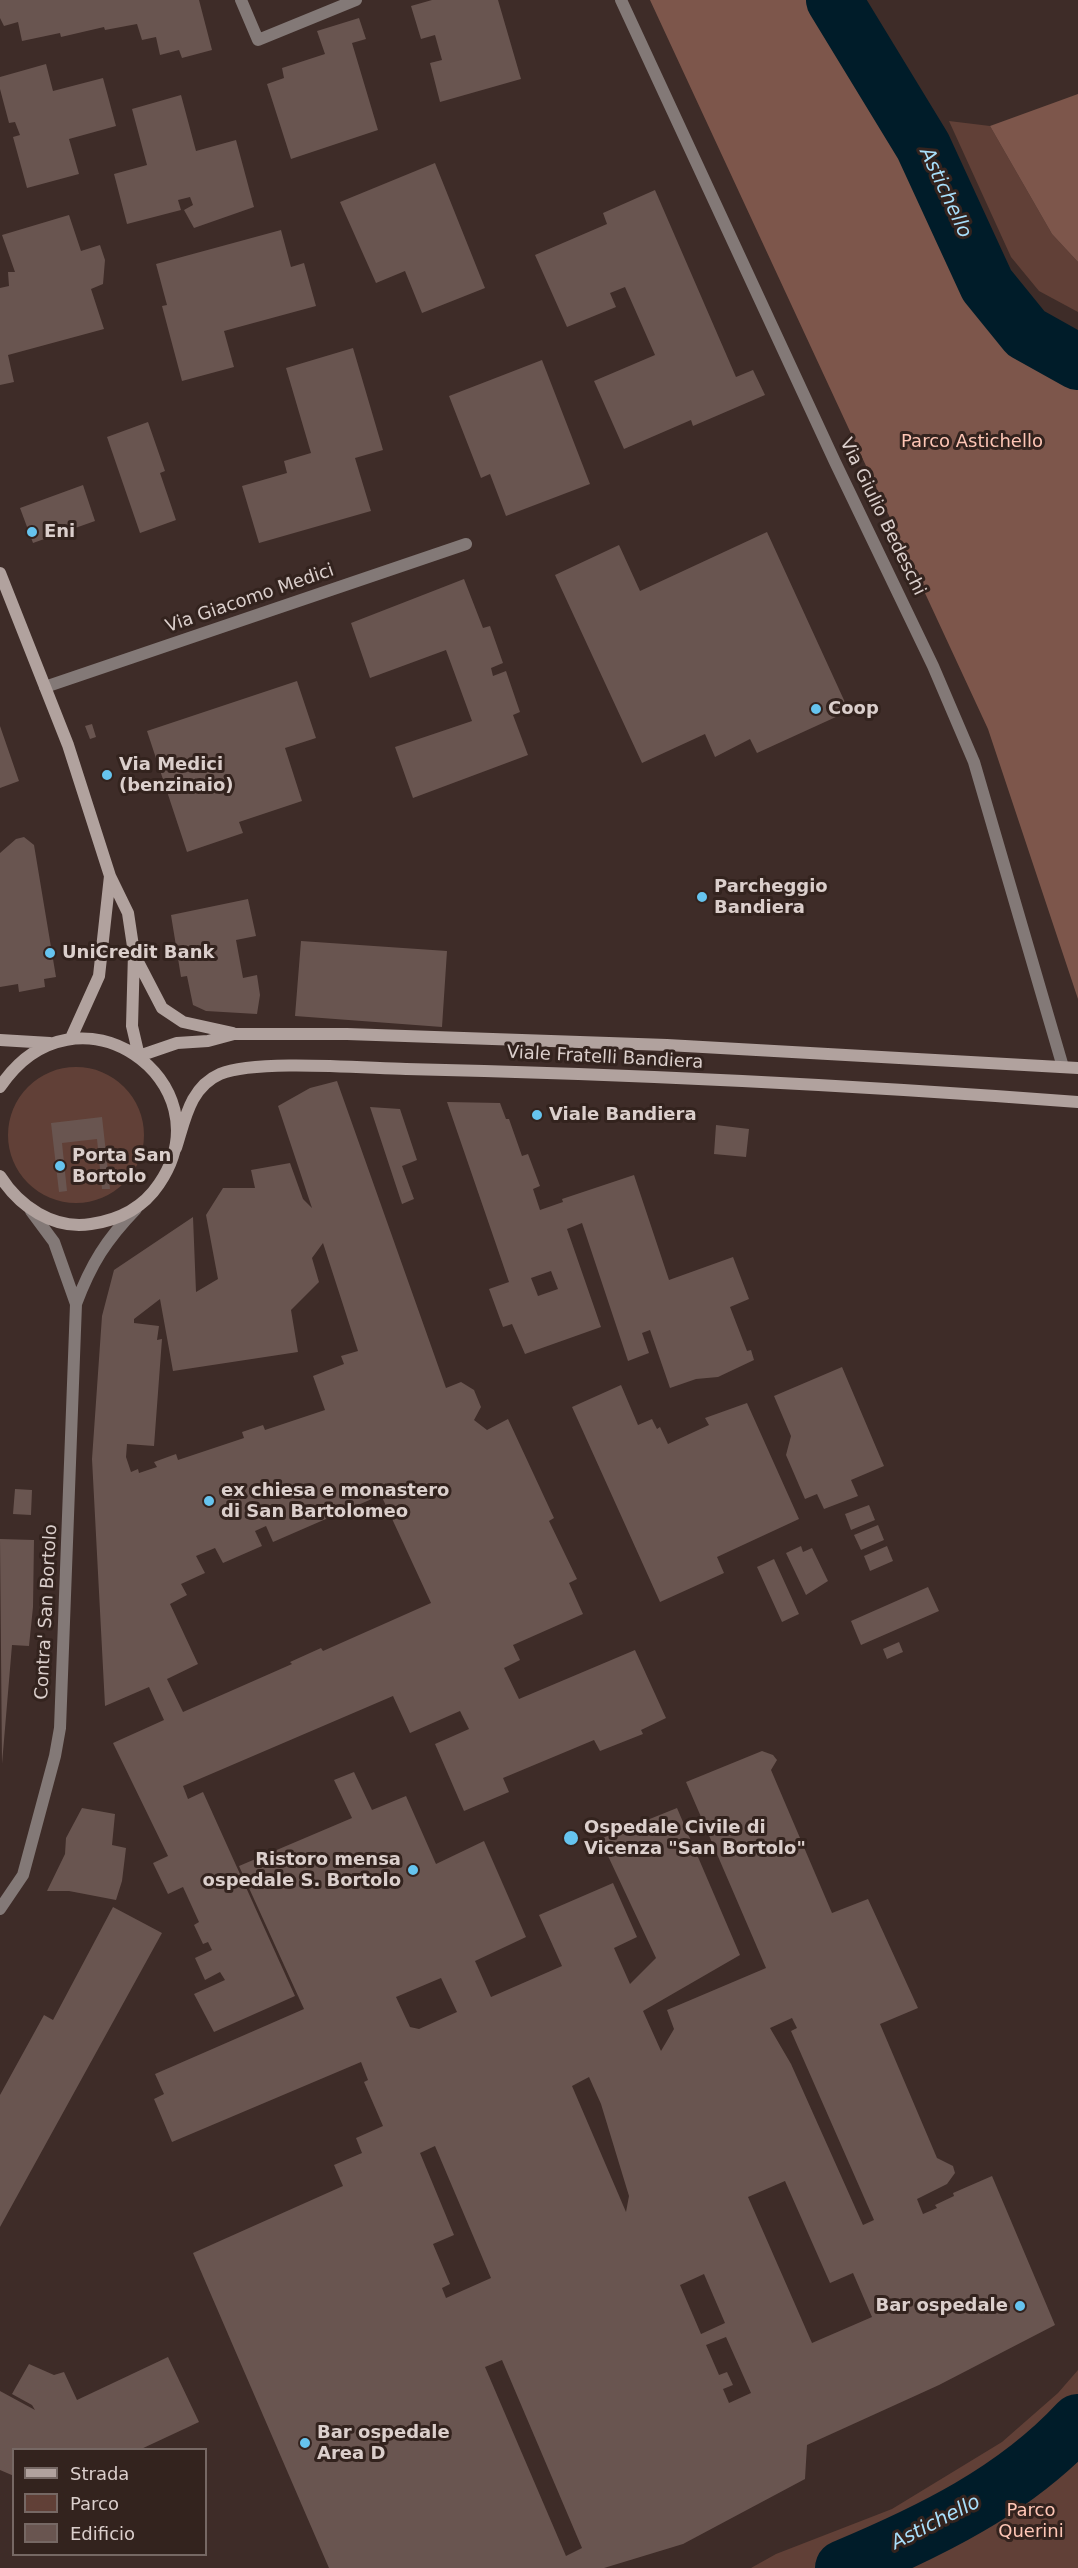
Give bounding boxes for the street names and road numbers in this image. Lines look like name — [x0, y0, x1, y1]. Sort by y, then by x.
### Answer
street label: Via Giulio Bedeschi — [835, 435, 929, 599]
street label: Via Giacomo Medici — [163, 560, 337, 638]
street label: Viale Fratelli Bandiera — [506, 1042, 704, 1074]
street label: Contra' San Bortolo — [32, 1524, 62, 1700]

